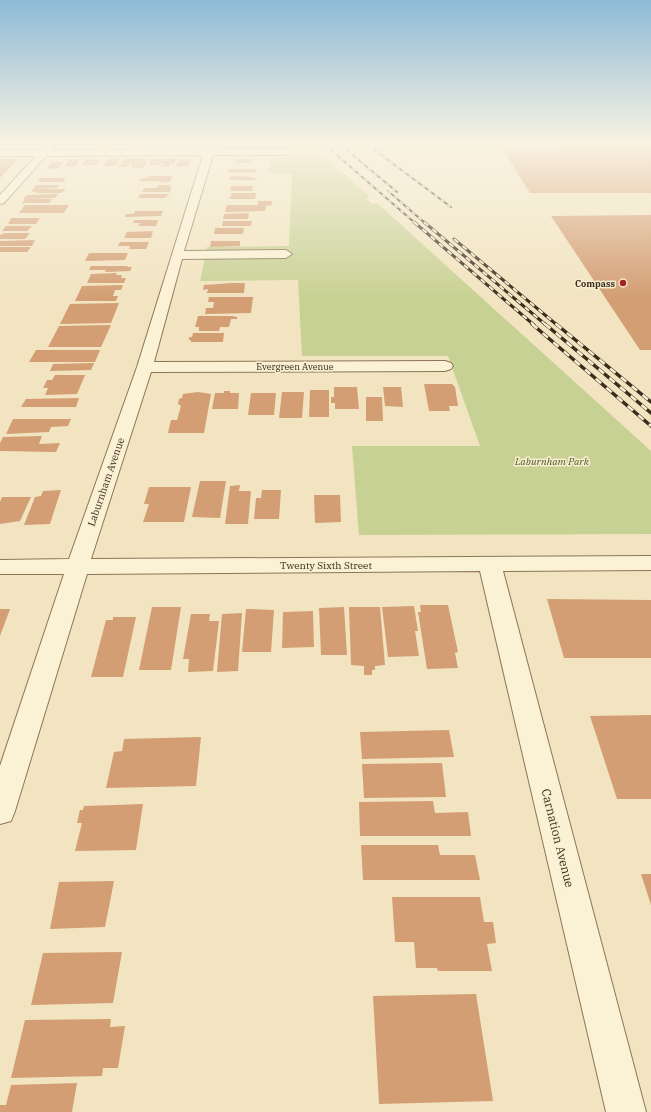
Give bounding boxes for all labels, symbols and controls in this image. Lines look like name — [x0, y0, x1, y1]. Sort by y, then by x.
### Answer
place label: Compass — [575, 278, 615, 289]
marker: Compass — [618, 278, 628, 288]
street label: Evergreen Avenue — [256, 361, 334, 372]
street label: Laburnham Avenue — [85, 436, 127, 528]
park label: Laburnham Park — [514, 455, 590, 468]
street label: Twenty Sixth Street — [280, 559, 372, 572]
street label: Carnation Avenue — [538, 787, 578, 889]

